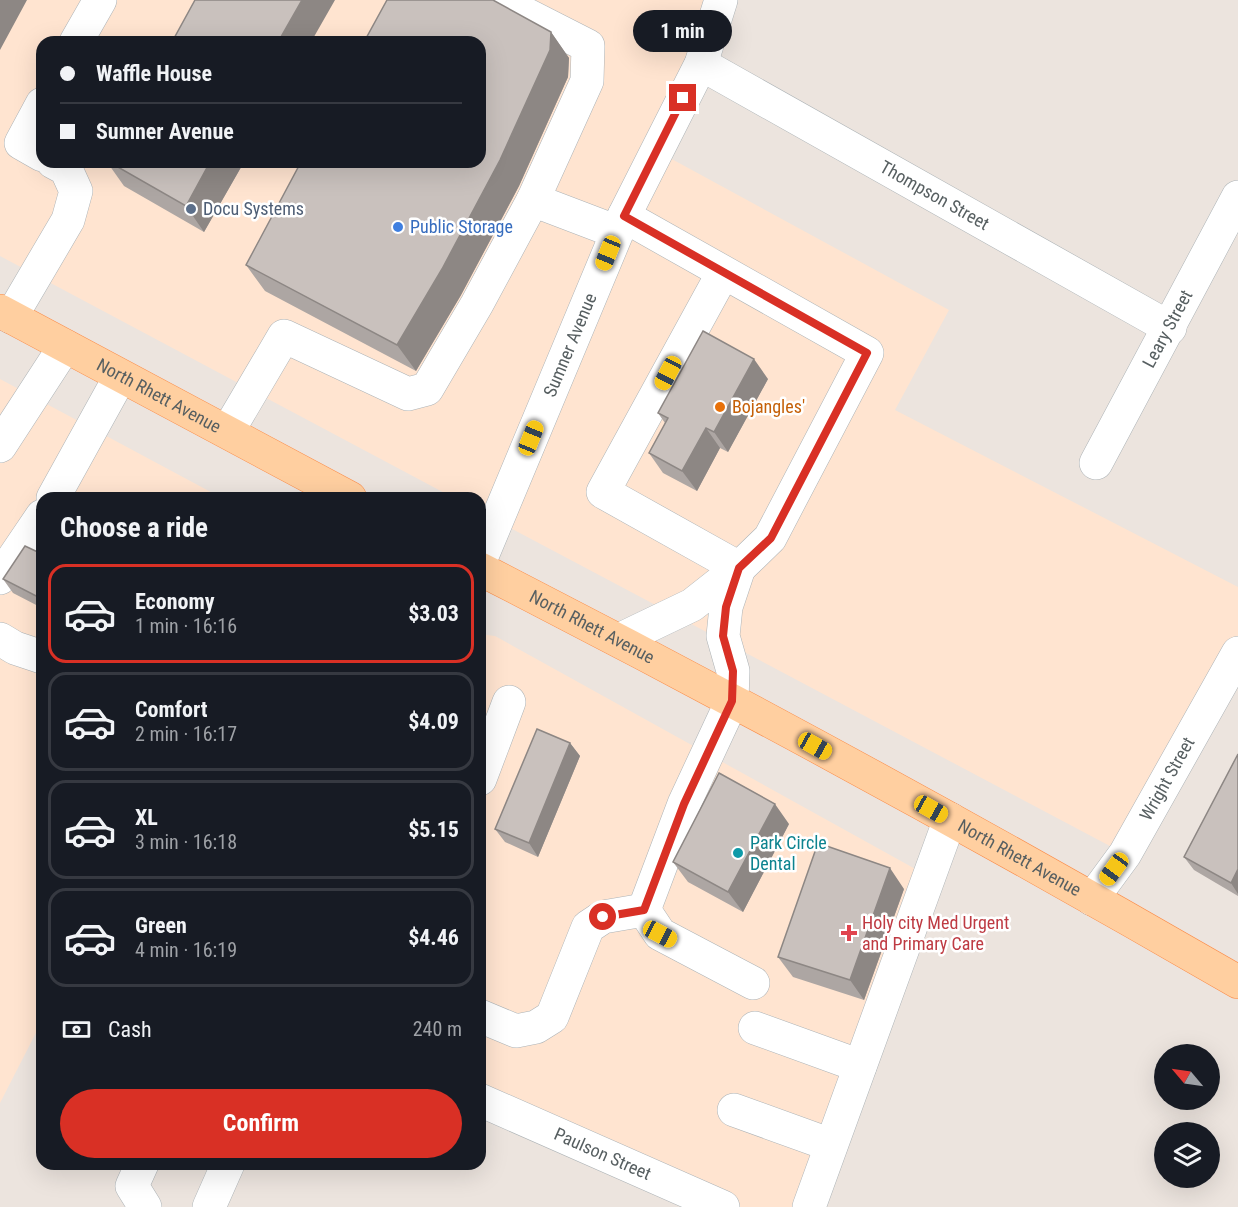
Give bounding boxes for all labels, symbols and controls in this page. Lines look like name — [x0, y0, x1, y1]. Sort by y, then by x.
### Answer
callout: 1 min — [634, 11, 732, 53]
text: 1 min — [660, 19, 705, 43]
text: Waffle House — [96, 61, 212, 86]
route end — [669, 84, 696, 111]
text: Sumner Avenue — [96, 119, 234, 144]
street label: Thompson Street — [877, 156, 993, 234]
place label: Docu Systems — [203, 198, 304, 219]
marker: Docu Systems — [184, 202, 198, 216]
place label: Public Storage — [410, 216, 513, 237]
marker: Public Storage — [391, 220, 405, 234]
car — [593, 233, 623, 273]
street label: Leary Street — [1138, 286, 1196, 371]
street label: Sumner Avenue — [539, 290, 601, 400]
car — [652, 353, 684, 393]
street label: North Rhett Avenue — [93, 354, 225, 437]
place label: Bojangles' — [732, 396, 805, 417]
marker: Bojangles' — [713, 400, 727, 414]
car — [516, 418, 546, 458]
text: Choose a ride — [60, 512, 208, 544]
street label: North Rhett Avenue — [526, 585, 658, 668]
icon: car — [63, 587, 117, 641]
text: Economy — [135, 589, 215, 614]
text: $3.03 — [408, 601, 459, 626]
text: 1 min · 16:16 — [135, 614, 237, 638]
icon: car — [63, 695, 117, 749]
text: Comfort — [135, 697, 208, 722]
text: $4.09 — [408, 709, 459, 734]
text: 2 min · 16:17 — [135, 722, 237, 746]
car — [795, 729, 835, 763]
street label: Wright Street — [1135, 733, 1199, 824]
car — [911, 792, 951, 826]
icon: car — [63, 803, 117, 857]
text: XL — [135, 805, 158, 830]
street label: North Rhett Avenue — [955, 815, 1085, 900]
text: $5.15 — [408, 817, 459, 842]
text: 3 min · 16:18 — [135, 830, 237, 854]
place label: Park Circle Dental — [750, 832, 827, 874]
marker: Park Circle Dental — [731, 846, 745, 860]
car — [1096, 849, 1132, 889]
route start — [589, 903, 616, 930]
icon: car — [63, 911, 117, 965]
place label: Holy city Med Urgent and Primary Care — [862, 912, 1009, 954]
text: Green — [135, 913, 187, 938]
car — [640, 918, 680, 950]
marker: Holy city Med Urgent and Primary Care — [840, 924, 858, 942]
text: $4.46 — [408, 925, 459, 950]
text: 4 min · 16:19 — [135, 938, 237, 962]
icon: cash — [60, 1013, 93, 1046]
text: Cash — [108, 1017, 152, 1042]
text: 240 m — [413, 1017, 462, 1041]
north arrow — [1154, 1044, 1220, 1110]
map controls — [1154, 1044, 1220, 1188]
button: Confirm — [60, 1089, 462, 1158]
button: layers — [1154, 1122, 1220, 1188]
street label: Paulson Street — [551, 1123, 655, 1184]

